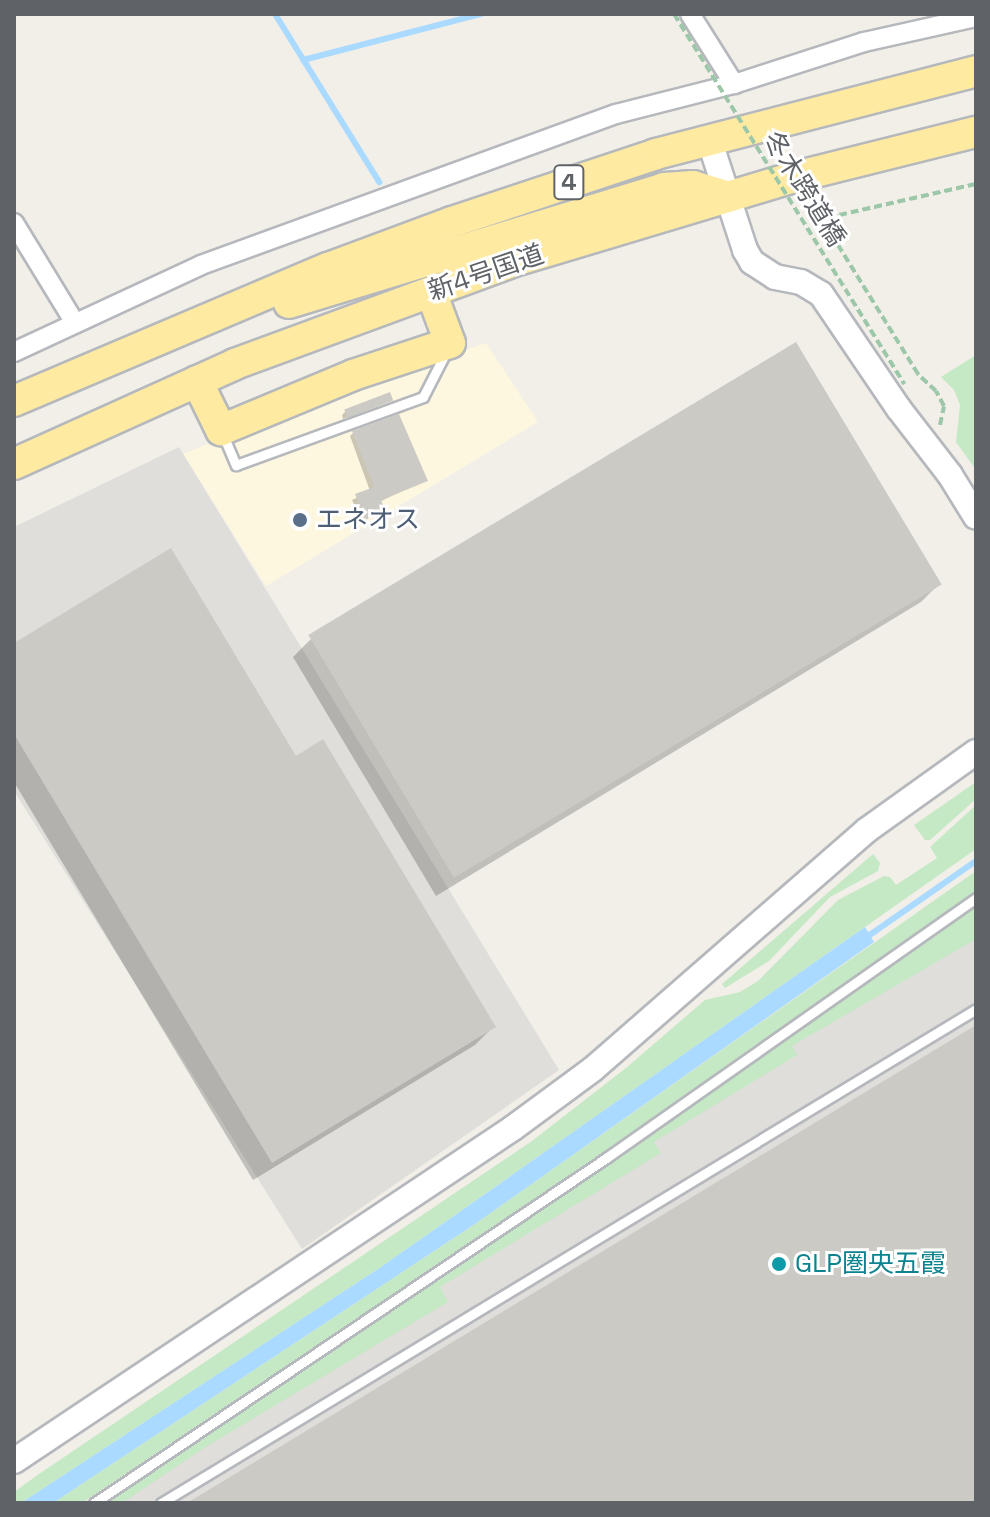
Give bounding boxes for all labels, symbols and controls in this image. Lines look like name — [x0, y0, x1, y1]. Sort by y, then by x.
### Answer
street label: 冬木跨道橋 — [756, 126, 852, 252]
road number: 4 — [553, 162, 585, 202]
street label: 新4号国道 — [424, 239, 548, 307]
place label: エネオス — [316, 504, 420, 536]
marker: エネオス — [291, 511, 309, 529]
place label: GLP圏央五霞 — [795, 1248, 946, 1280]
marker: GLP圏央五霞 — [770, 1255, 788, 1273]

